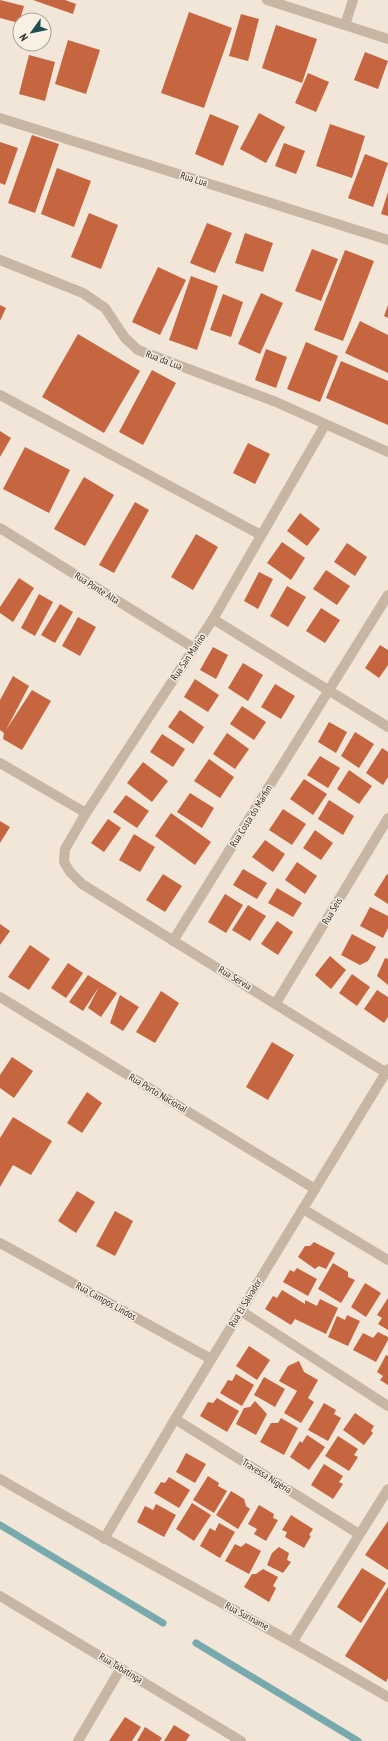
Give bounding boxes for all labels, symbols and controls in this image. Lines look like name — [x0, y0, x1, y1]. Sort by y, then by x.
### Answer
north arrow — [12, 12, 52, 52]
text: N — [16, 31, 31, 44]
street label: Rua Lua — [179, 169, 209, 189]
street label: Rua da Lua — [144, 347, 184, 373]
street label: Rua Ponte Alta — [72, 569, 122, 607]
street label: Rua San Marino — [167, 631, 209, 683]
street label: Rua Costa do Marfim — [227, 782, 275, 850]
street label: Rua Seis — [319, 895, 345, 927]
street label: Rua Servia — [216, 963, 254, 993]
street label: Rua Porto Nacional — [126, 1070, 190, 1116]
street label: Rua El Salvador — [226, 1276, 265, 1329]
street label: Rua Campos Lindos — [73, 1279, 139, 1323]
street label: Travessa Nigéria — [240, 1456, 294, 1496]
street label: Rua Suriname — [223, 1599, 271, 1633]
street label: Rua Tabatinga — [97, 1650, 145, 1686]

